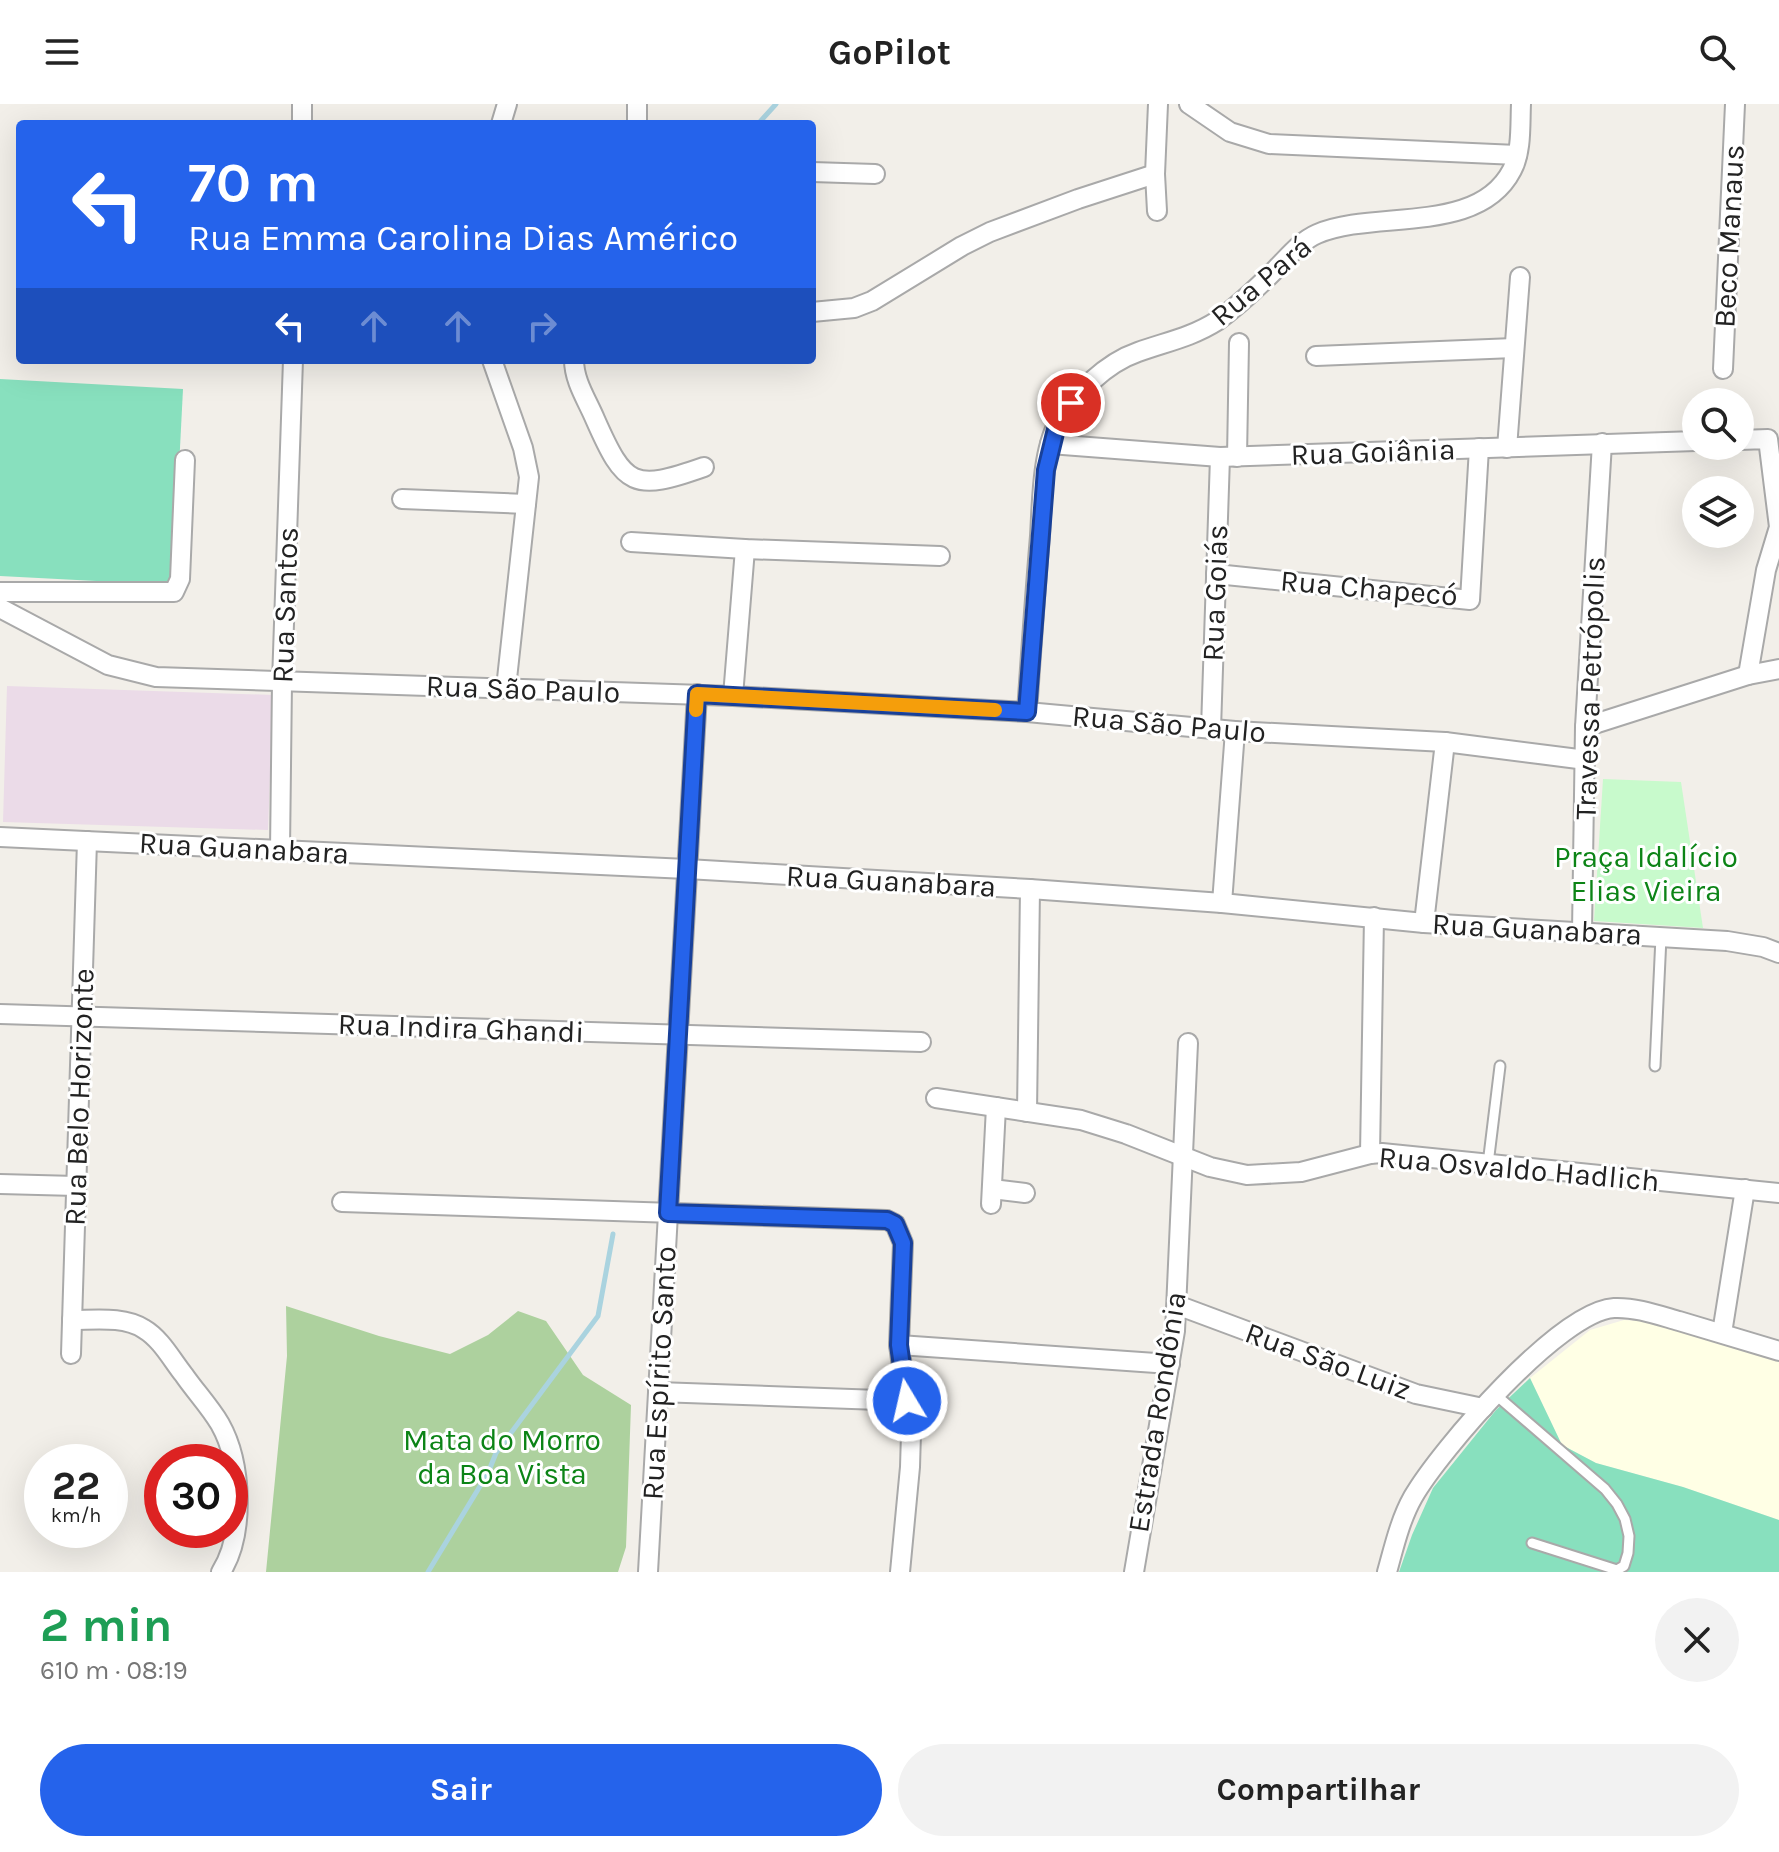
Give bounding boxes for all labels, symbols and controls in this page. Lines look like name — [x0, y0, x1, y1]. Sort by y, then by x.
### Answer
icon: menu — [40, 30, 84, 74]
icon: search — [1695, 30, 1739, 74]
text: GoPilot — [828, 31, 951, 73]
street label: Beco Manaus — [1706, 143, 1752, 329]
text: 70 m — [188, 150, 319, 215]
icon: left — [56, 152, 160, 256]
text: Rua Emma Carolina Dias Américo — [188, 217, 738, 259]
street label: Rua Pará — [1203, 228, 1319, 334]
icon: left — [268, 304, 312, 348]
icon: ahead — [352, 304, 396, 348]
icon: ahead — [436, 304, 480, 348]
icon: right — [520, 304, 564, 348]
pin — [1037, 369, 1105, 437]
icon: arrive — [1049, 381, 1093, 425]
map controls — [1682, 388, 1754, 548]
button: search — [1682, 388, 1754, 460]
street label: Rua Goiânia — [1290, 431, 1456, 473]
button: layers — [1682, 476, 1754, 548]
street label: Rua Goiás — [1195, 524, 1235, 662]
street label: Rua Santos — [264, 526, 306, 684]
street label: Travessa Petrópolis — [1567, 556, 1613, 820]
street label: Rua Chapecó — [1279, 562, 1459, 614]
street label: Rua São Paulo — [425, 668, 621, 710]
street label: Rua São Paulo — [1071, 698, 1267, 750]
street label: Rua Guanabara — [138, 825, 350, 871]
park label: Praça Idalício Elias Vieira — [1554, 839, 1738, 909]
street label: Rua Guanabara — [785, 858, 997, 904]
street label: Rua Guanabara — [1431, 906, 1643, 952]
street label: Rua Belo Horizonte — [57, 968, 101, 1226]
street label: Rua Indira Ghandi — [337, 1006, 585, 1050]
street label: Rua Osvaldo Hadlich — [1377, 1139, 1661, 1199]
street label: Rua Espírito Santo — [634, 1245, 684, 1501]
street label: Estrada Rondônia — [1120, 1289, 1194, 1535]
street label: Rua São Luiz — [1240, 1314, 1416, 1408]
position arrow — [865, 1359, 949, 1443]
park label: Mata do Morro da Boa Vista — [403, 1422, 601, 1492]
speed limit sign: 30 — [144, 1444, 248, 1548]
text: 22 — [52, 1462, 100, 1509]
text: km/h — [51, 1504, 101, 1527]
text: 2 min — [40, 1597, 172, 1653]
button: close — [1655, 1598, 1739, 1682]
text: 610 m · 08:19 — [40, 1655, 187, 1686]
button: Sair — [40, 1744, 882, 1836]
button: Compartilhar — [898, 1744, 1739, 1836]

